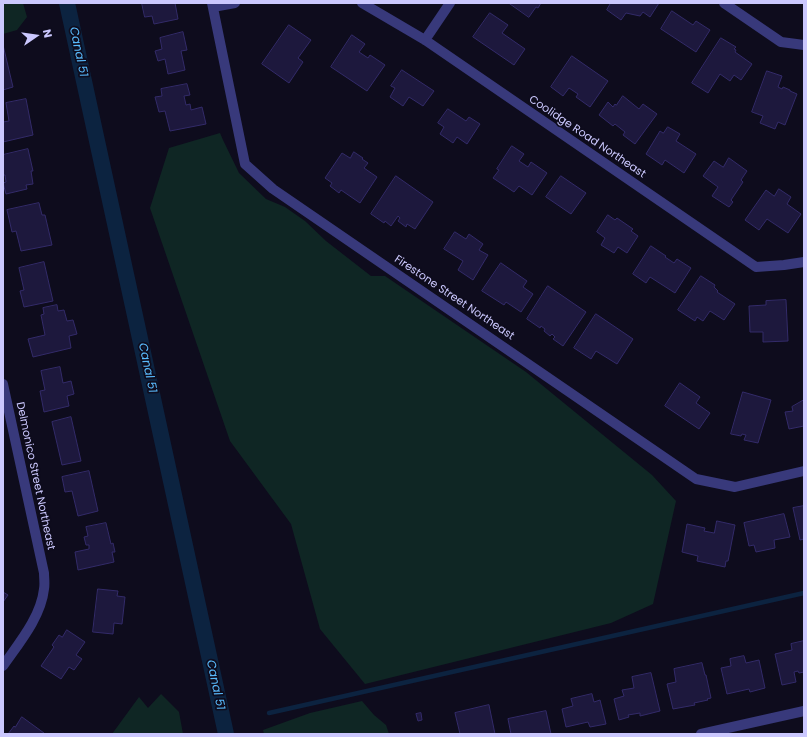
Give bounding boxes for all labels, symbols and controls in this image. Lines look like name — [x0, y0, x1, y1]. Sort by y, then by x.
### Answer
north arrow — [16, 16, 56, 56]
water label: Canal 51 — [66, 26, 90, 78]
text: N — [39, 27, 56, 39]
street label: Coolidge Road Northeast — [526, 93, 648, 181]
street label: Firestone Street Northeast — [392, 253, 516, 343]
water label: Canal 51 — [135, 342, 159, 394]
street label: Delmonico Street Northeast — [13, 401, 57, 551]
water label: Canal 51 — [203, 659, 227, 711]

